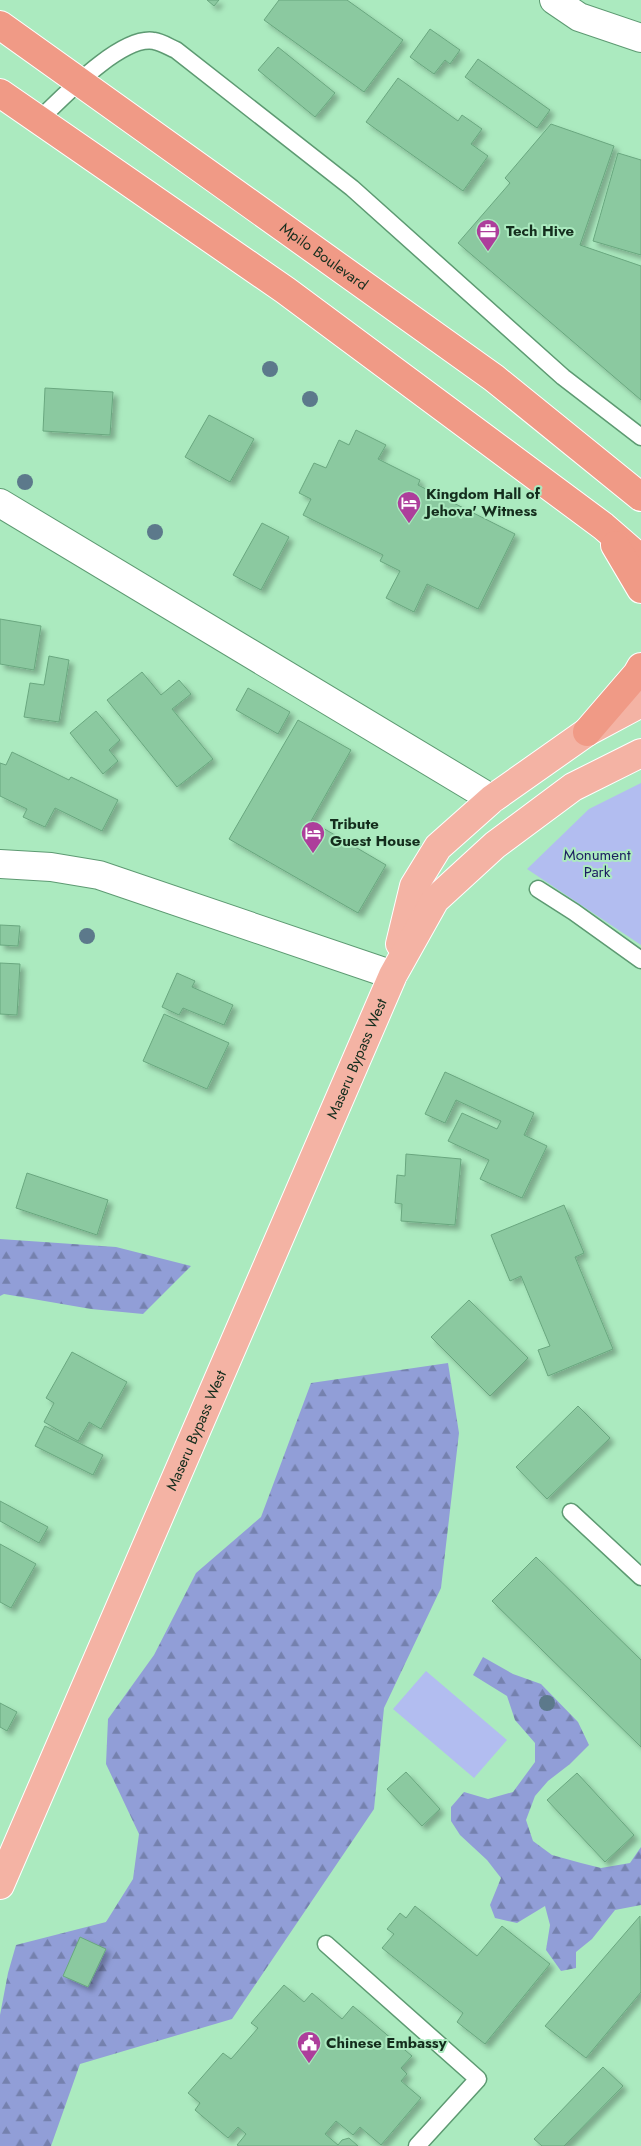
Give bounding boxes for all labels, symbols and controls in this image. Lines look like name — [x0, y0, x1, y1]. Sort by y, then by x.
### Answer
street label: Mpilo Boulevard — [275, 217, 372, 296]
office icon: Tech Hive — [475, 218, 501, 252]
place label: Tech Hive — [506, 220, 575, 242]
place label: Kingdom Hall of Jehova' Witness — [423, 483, 541, 522]
hotel icon: Kingdom Hall of Jehova' Witness — [396, 490, 422, 524]
place label: Tribute Guest House — [330, 813, 421, 852]
hotel icon: Tribute Guest House — [300, 820, 326, 854]
park label: Monument Park — [564, 844, 631, 883]
street label: Maseru Bypass West — [321, 995, 393, 1122]
street label: Maseru Bypass West — [161, 1367, 232, 1494]
public building icon: Chinese Embassy — [296, 2030, 322, 2064]
place label: Chinese Embassy — [326, 2032, 447, 2054]

